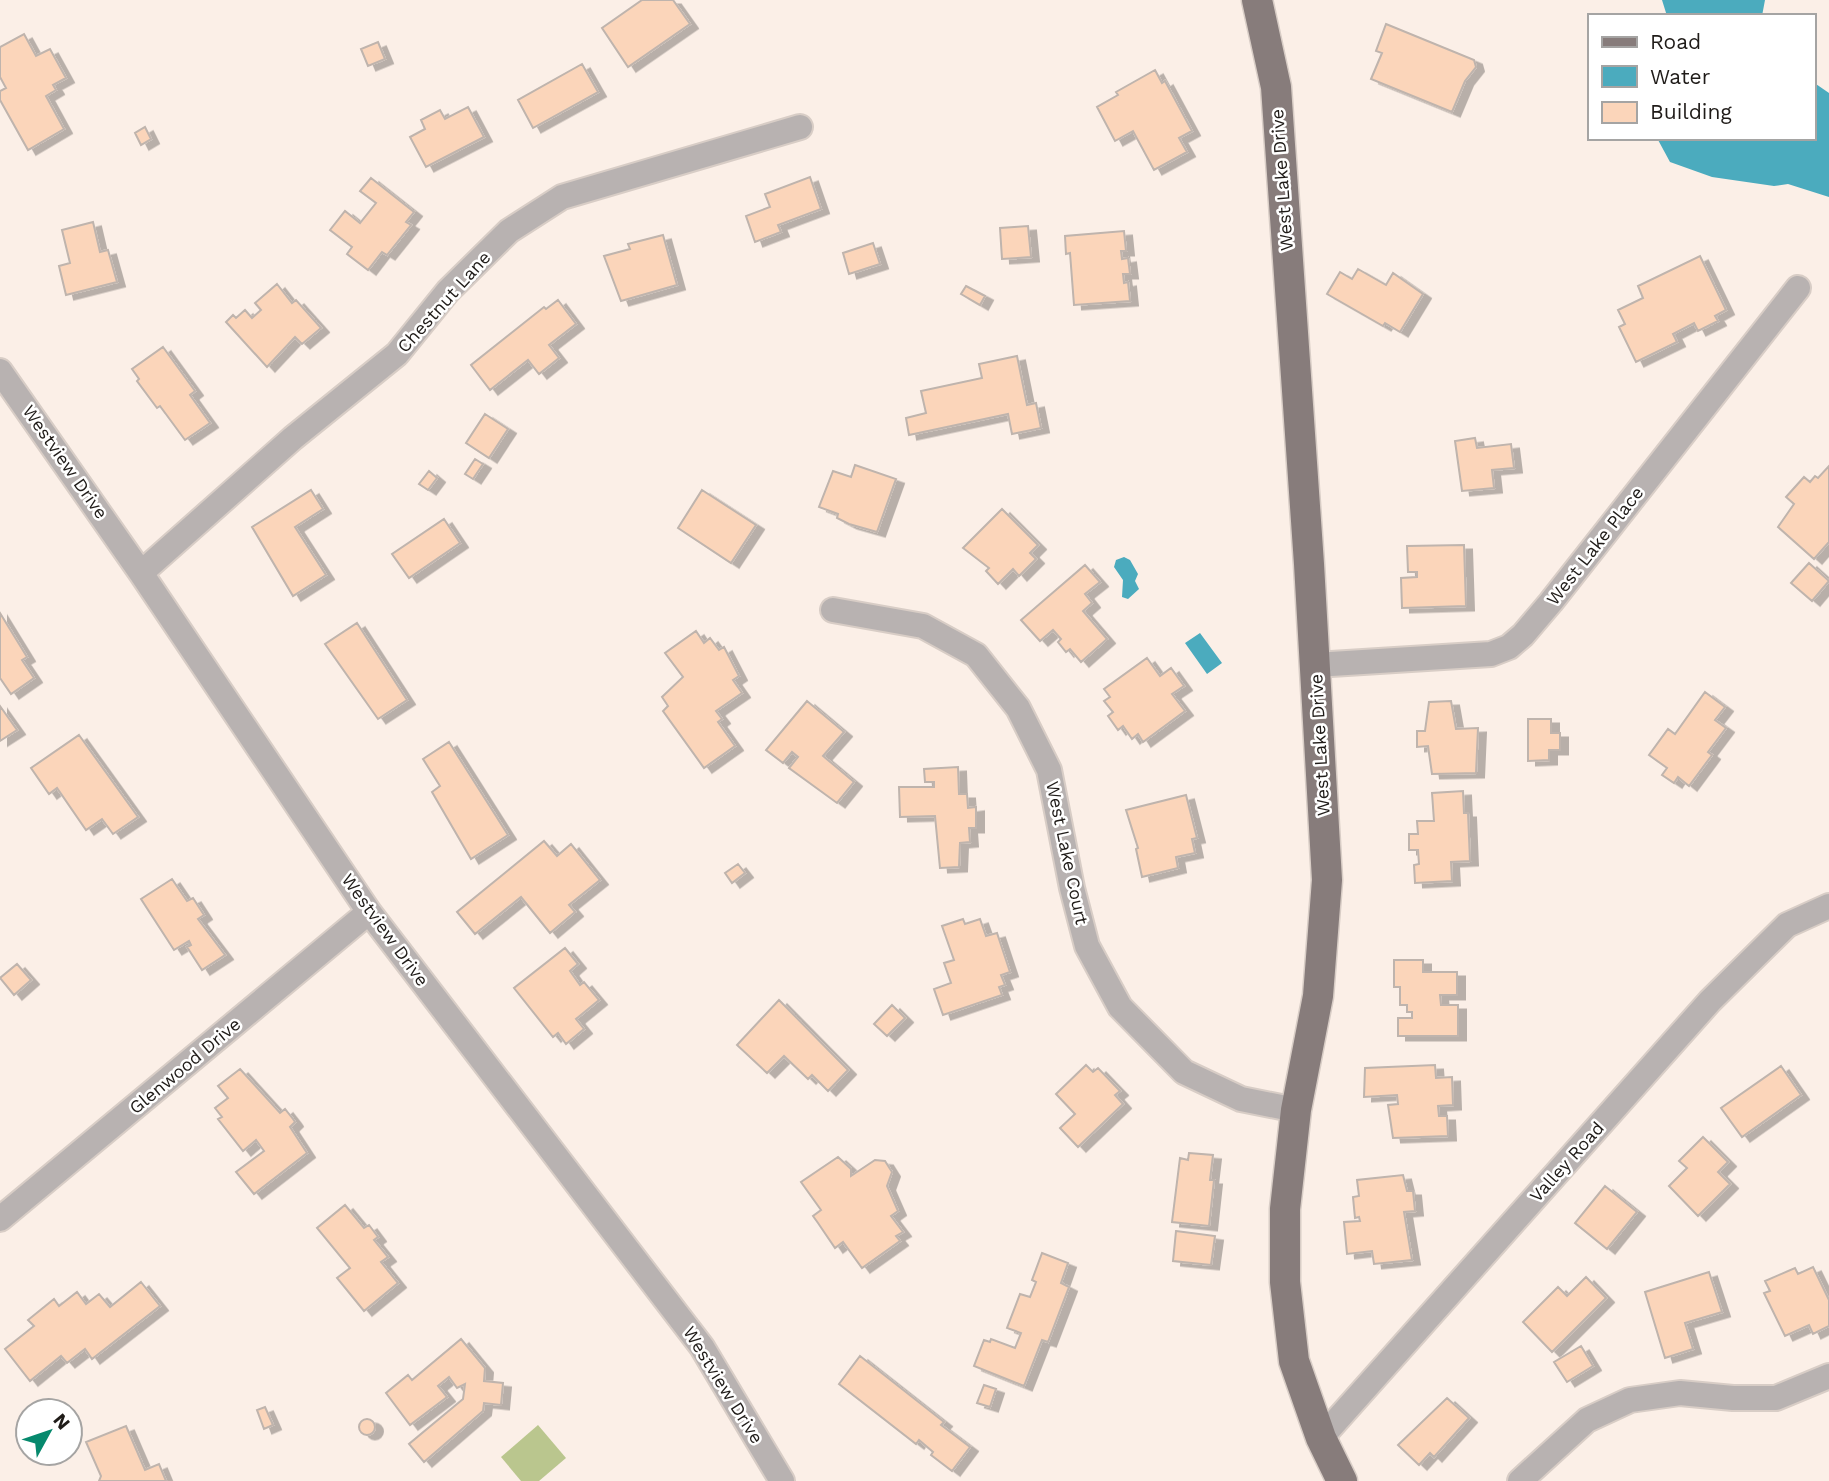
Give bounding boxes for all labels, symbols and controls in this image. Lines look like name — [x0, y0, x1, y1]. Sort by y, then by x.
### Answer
legend — [1588, 14, 1815, 140]
text: Road — [1650, 29, 1701, 54]
text: Water — [1650, 64, 1711, 89]
text: Building — [1650, 99, 1732, 124]
street label: West Lake Drive — [1266, 108, 1297, 252]
street label: Chestnut Lane — [393, 247, 495, 357]
street label: Westview Drive — [18, 401, 112, 523]
street label: West Lake Place — [1542, 482, 1647, 609]
street label: West Lake Drive — [1305, 673, 1334, 817]
street label: West Lake Court — [1042, 779, 1093, 927]
street label: Westview Drive — [338, 869, 433, 990]
street label: Glenwood Drive — [125, 1013, 244, 1118]
street label: Valley Road — [1525, 1117, 1608, 1206]
street label: Westview Drive — [679, 1322, 768, 1447]
north arrow — [14, 1397, 84, 1467]
text: N — [48, 1409, 75, 1434]

